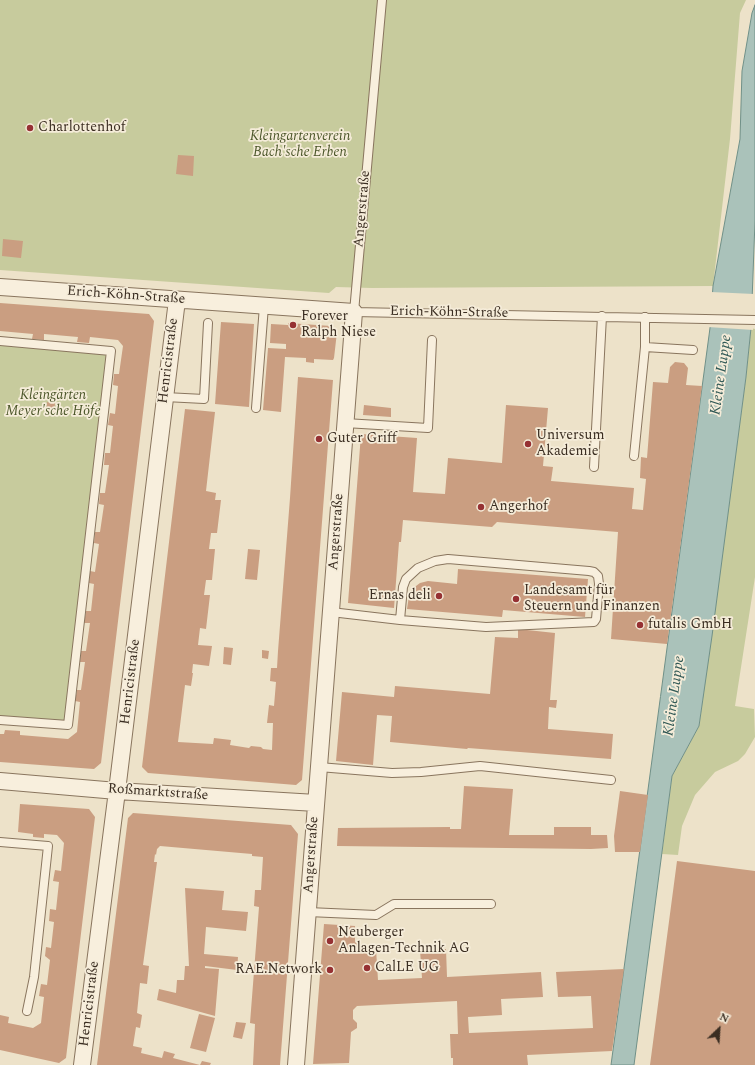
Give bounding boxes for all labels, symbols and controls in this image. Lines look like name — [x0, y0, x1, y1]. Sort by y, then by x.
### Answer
place label: Charlottenhof — [38, 120, 126, 136]
marker: Charlottenhof — [25, 123, 35, 133]
park label: Kleingartenverein Bach'sche Erben — [250, 129, 350, 162]
street label: Angerstraße — [351, 170, 375, 248]
street label: Erich-Köhn-Straße — [66, 283, 186, 309]
street label: Erich-Köhn-Straße — [390, 304, 508, 322]
place label: Forever Ralph Niese — [301, 309, 376, 342]
street label: Henricistraße — [155, 317, 183, 405]
marker: Forever Ralph Niese — [288, 320, 298, 330]
water label: Kleine Luppe — [707, 334, 737, 416]
park label: Kleingärten Meyer'sche Höfe — [5, 388, 101, 420]
place label: Universum Akademie — [536, 428, 605, 460]
place label: Guter Griff — [327, 431, 397, 447]
marker: Guter Griff — [314, 434, 324, 444]
marker: Universum Akademie — [523, 439, 533, 449]
street label: Angerstraße — [326, 493, 348, 571]
place label: Angerhof — [489, 499, 548, 515]
marker: Angerhof — [476, 502, 486, 512]
place label: Landesamt für Steuern und Finanzen — [524, 583, 660, 616]
place label: Ernas deli — [369, 588, 431, 604]
marker: Ernas deli — [434, 591, 444, 601]
marker: Landesamt für Steuern und Finanzen — [511, 594, 521, 604]
place label: futalis GmbH — [648, 617, 732, 633]
marker: futalis GmbH — [635, 620, 645, 630]
street label: Henricistraße — [117, 638, 145, 726]
water label: Kleine Luppe — [660, 655, 690, 737]
street label: Roßmarktstraße — [107, 781, 209, 805]
street label: Angerstraße — [301, 816, 323, 894]
place label: Neuberger Anlagen-Technik AG — [338, 925, 470, 958]
marker: Neuberger Anlagen-Technik AG — [325, 936, 335, 946]
street label: Henricistraße — [76, 960, 104, 1048]
place label: CalLE UG — [375, 960, 439, 976]
place label: RAE.Network — [235, 962, 322, 978]
marker: CalLE UG — [362, 963, 372, 973]
marker: RAE.Network — [325, 965, 335, 975]
text: N — [717, 1008, 732, 1027]
north arrow — [699, 1009, 739, 1049]

